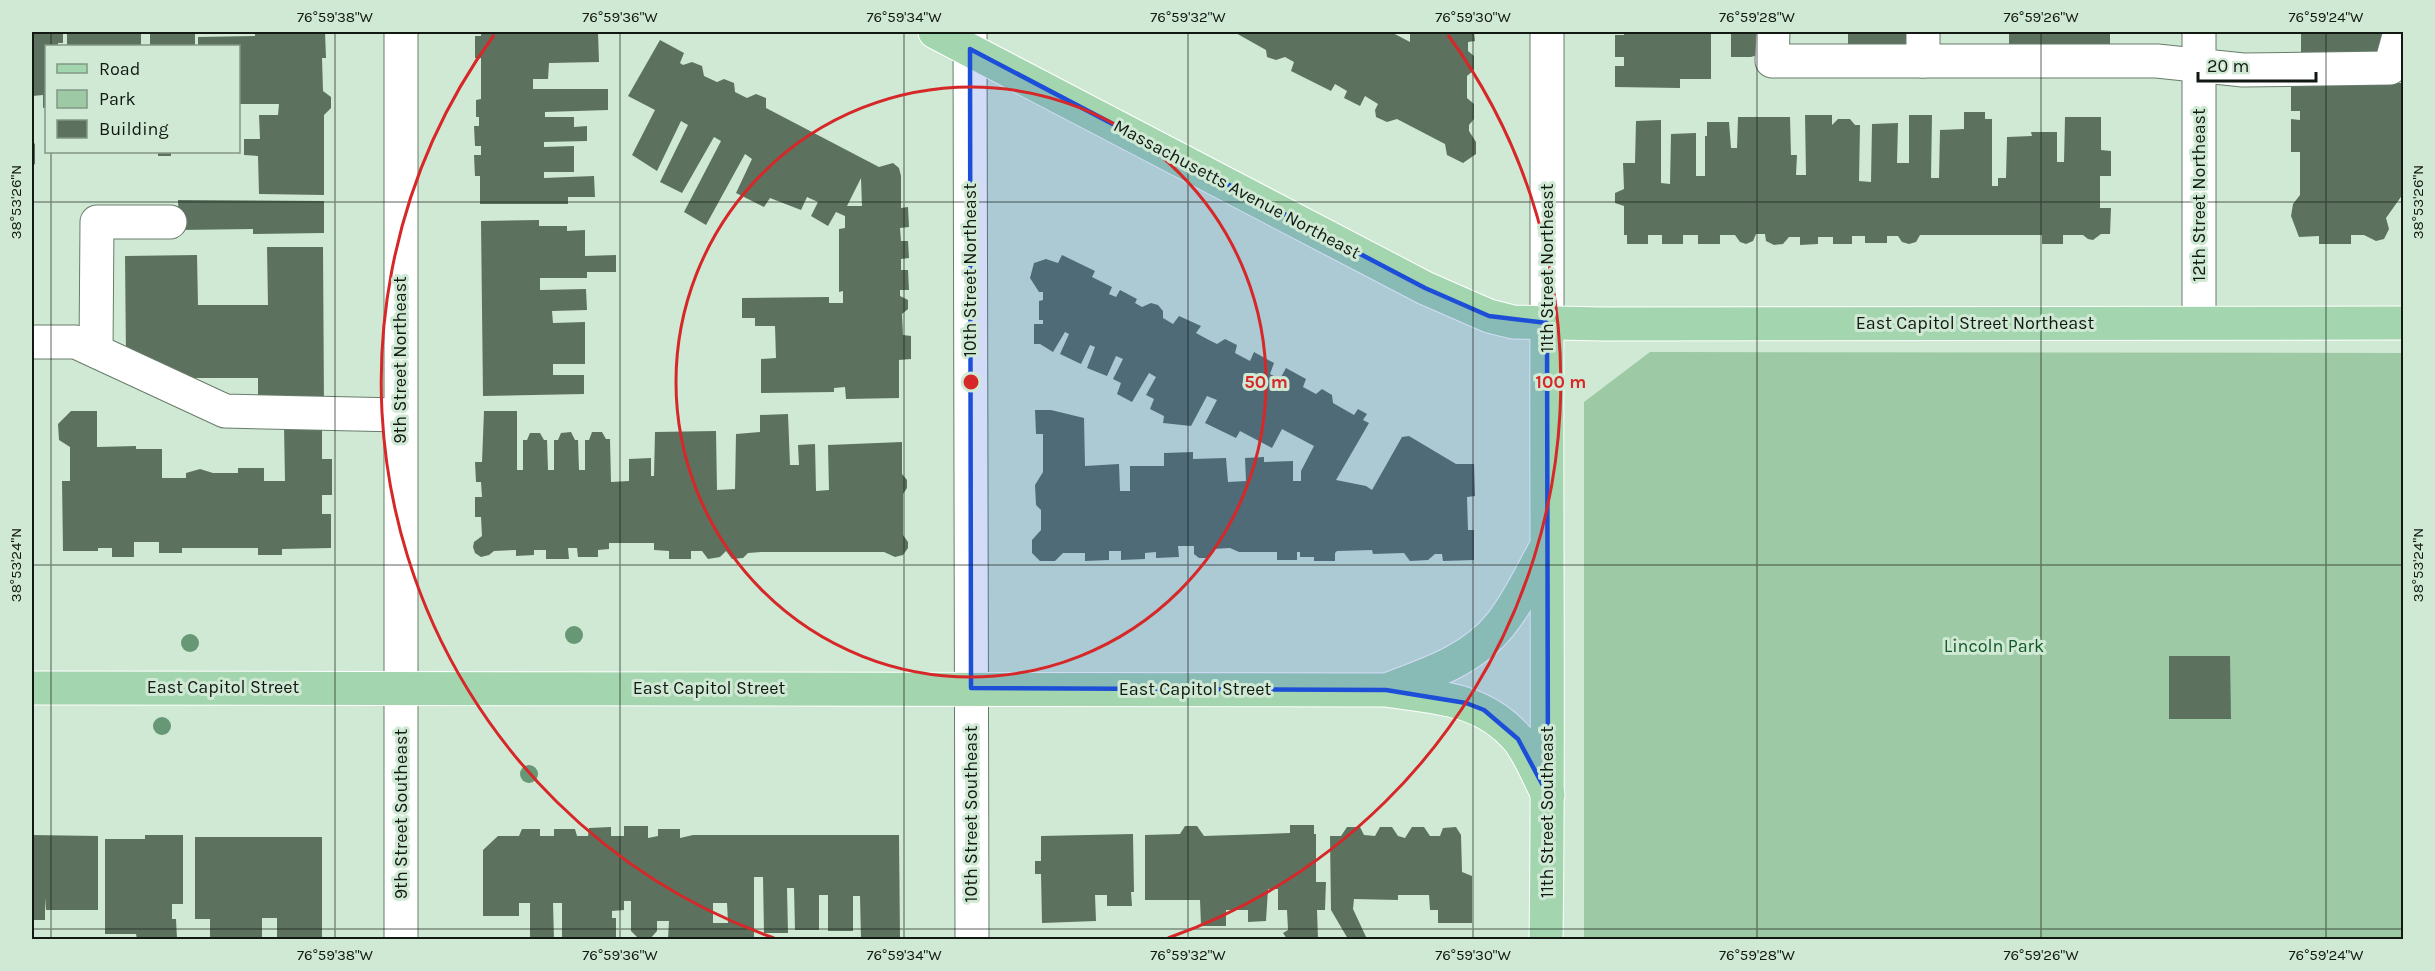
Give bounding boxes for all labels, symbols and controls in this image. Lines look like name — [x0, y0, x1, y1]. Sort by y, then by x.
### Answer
text: 76°59'38"W — [297, 8, 374, 26]
text: 76°59'36"W — [582, 8, 658, 26]
text: 76°59'34"W — [866, 8, 942, 26]
text: 76°59'32"W — [1150, 8, 1226, 26]
text: 76°59'30"W — [1435, 8, 1511, 26]
text: 76°59'28"W — [1719, 8, 1796, 26]
text: 76°59'26"W — [2003, 8, 2079, 26]
text: 76°59'24"W — [2289, 8, 2364, 26]
legend — [45, 45, 240, 153]
scale bar — [2198, 45, 2316, 83]
text: 20 m — [2207, 55, 2249, 77]
text: Road — [99, 58, 140, 80]
text: Park — [99, 88, 136, 110]
street label: 12th Street Northeast — [2188, 108, 2210, 282]
street label: Massachusetts Avenue Northeast — [1110, 114, 1364, 264]
text: Building — [99, 118, 169, 140]
text: 38°53'26"N — [7, 165, 25, 239]
text: 38°53'26"N — [2409, 165, 2427, 239]
street label: 10th Street Northeast — [959, 183, 981, 357]
street label: 11th Street Northeast — [1536, 183, 1558, 353]
street label: 9th Street Northeast — [389, 276, 411, 444]
street label: East Capitol Street Northeast — [1856, 312, 2095, 334]
text: 50 m — [1244, 371, 1288, 393]
text: 100 m — [1536, 371, 1586, 393]
centre of rings — [961, 372, 981, 392]
text: 38°53'24"N — [7, 528, 25, 602]
text: 38°53'24"N — [2409, 528, 2427, 602]
park label: Lincoln Park — [1944, 635, 2044, 657]
street label: East Capitol Street — [147, 676, 300, 698]
street label: East Capitol Street — [633, 677, 786, 699]
street label: East Capitol Street — [1119, 678, 1272, 700]
street label: 10th Street Southeast — [960, 725, 982, 902]
street label: 11th Street Southeast — [1536, 726, 1558, 898]
street label: 9th Street Southeast — [390, 728, 412, 899]
text: 76°59'38"W — [297, 946, 374, 964]
text: 76°59'36"W — [582, 946, 658, 964]
text: 76°59'34"W — [866, 946, 942, 964]
text: 76°59'32"W — [1150, 946, 1226, 964]
text: 76°59'30"W — [1435, 946, 1511, 964]
text: 76°59'28"W — [1719, 946, 1796, 964]
text: 76°59'26"W — [2003, 946, 2079, 964]
text: 76°59'24"W — [2289, 946, 2364, 964]

